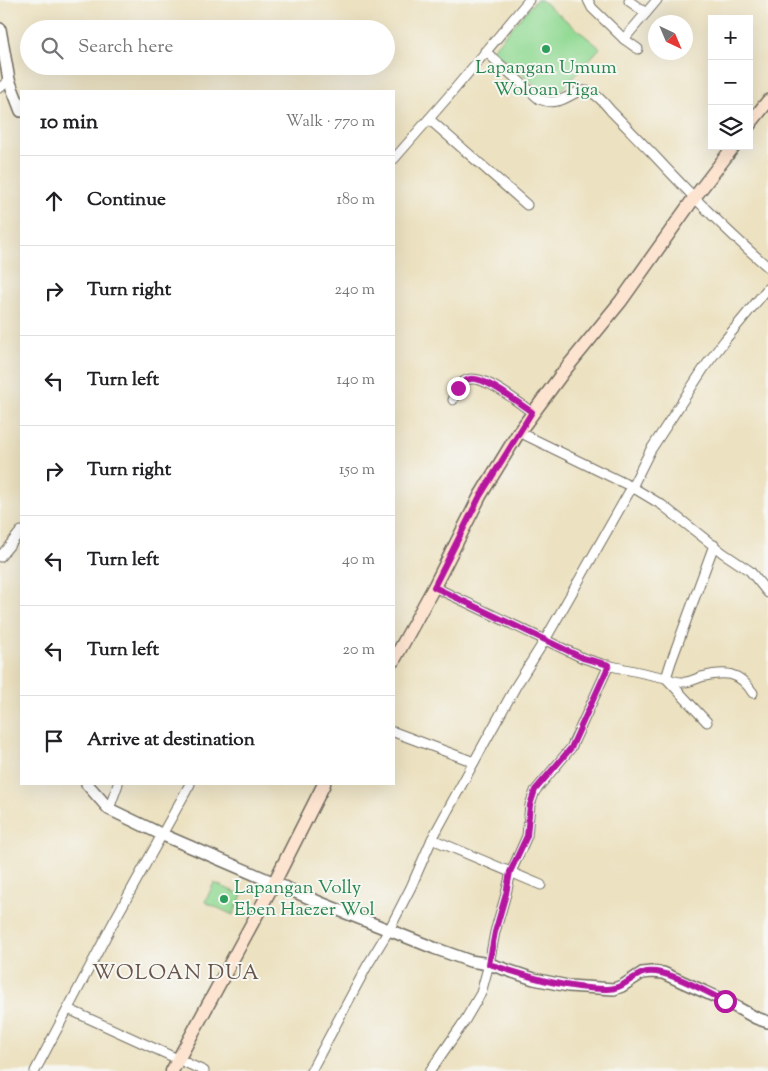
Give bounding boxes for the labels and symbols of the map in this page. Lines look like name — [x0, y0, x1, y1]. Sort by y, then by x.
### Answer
north arrow — [648, 15, 693, 60]
marker: Lapangan Umum Woloan Tiga — [540, 43, 552, 55]
place label: Lapangan Umum Woloan Tiga — [475, 55, 617, 104]
route end — [447, 377, 470, 400]
place label: Lapangan Volly Eben Haezer Wol — [234, 875, 375, 924]
marker: Lapangan Volly Eben Haezer Wol — [218, 893, 230, 905]
district label: WOLOAN DUA — [92, 959, 260, 989]
route start — [714, 990, 737, 1013]

